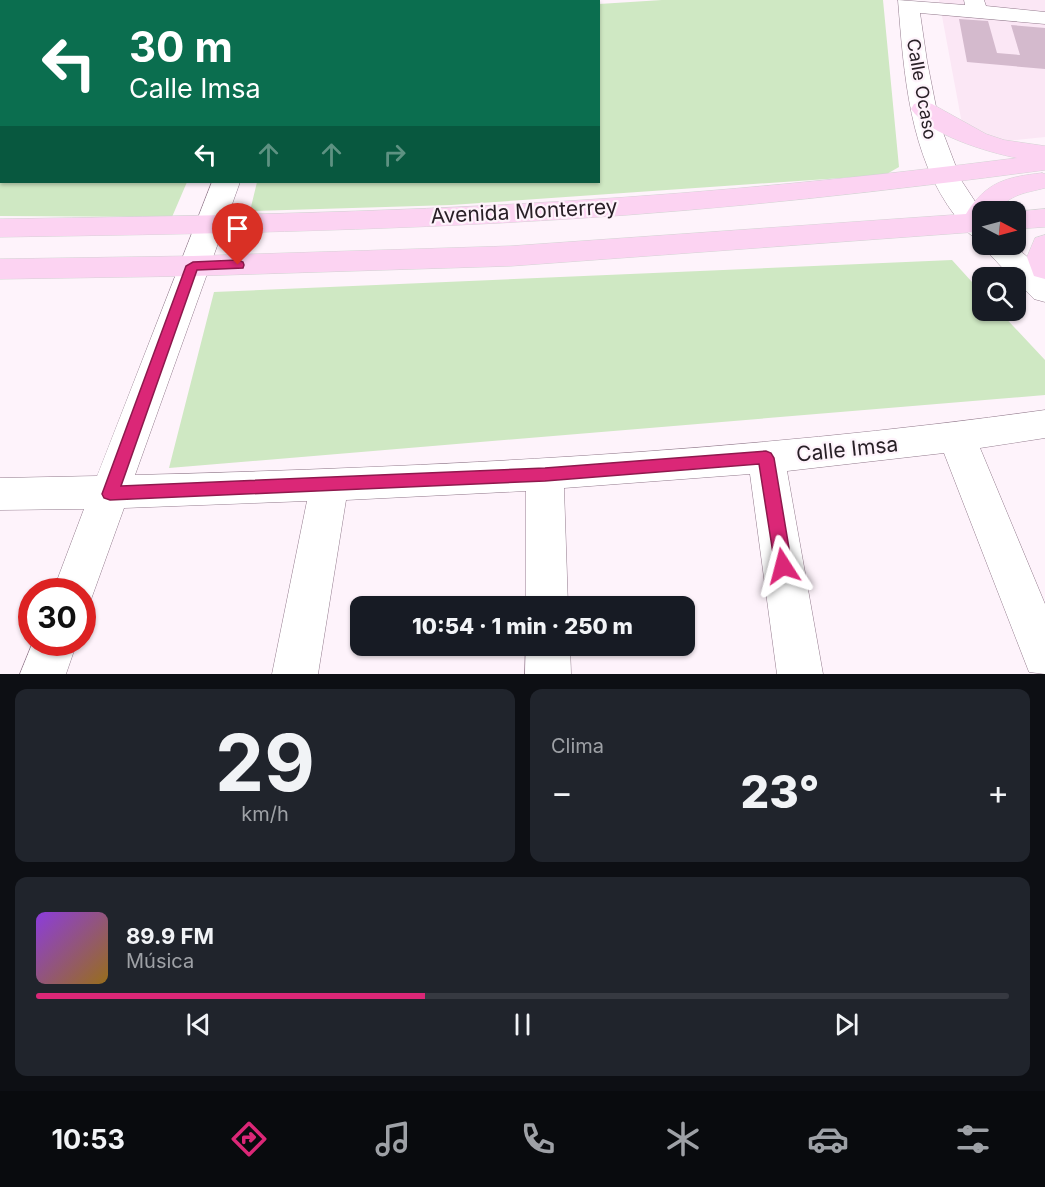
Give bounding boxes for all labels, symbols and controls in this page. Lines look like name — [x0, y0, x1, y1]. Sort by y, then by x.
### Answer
text: 30 m — [129, 21, 233, 72]
icon: left — [30, 24, 108, 102]
street label: Calle Ocaso — [903, 37, 941, 141]
text: Calle Imsa — [129, 72, 261, 105]
icon: left — [189, 138, 222, 171]
icon: ahead — [252, 138, 285, 171]
icon: ahead — [315, 138, 348, 171]
icon: right — [378, 138, 411, 171]
street label: Avenida Monterrey — [430, 194, 618, 228]
north arrow — [972, 201, 1026, 255]
map controls — [972, 201, 1026, 321]
pin — [212, 203, 263, 265]
icon: arrive — [221, 212, 254, 245]
button: search — [972, 267, 1026, 321]
street label: Calle Imsa — [795, 431, 899, 467]
position arrow — [751, 534, 815, 598]
speed limit sign: 30 — [18, 578, 96, 656]
text: 10:54 · 1 min · 250 m — [412, 613, 633, 639]
text: 29 — [215, 715, 315, 810]
text: Clima — [551, 734, 604, 758]
text: 23° — [741, 764, 819, 819]
text: − — [551, 772, 573, 812]
text: + — [987, 772, 1009, 812]
text: km/h — [241, 802, 289, 826]
text: 89.9 FM — [126, 923, 214, 949]
text: Música — [126, 949, 194, 973]
icon: previous — [182, 1008, 215, 1041]
icon: pause — [506, 1008, 539, 1041]
icon: next — [830, 1008, 863, 1041]
icon: directions — [228, 1118, 270, 1160]
icon: music — [372, 1118, 414, 1160]
icon: phone — [517, 1118, 559, 1160]
icon: climate — [662, 1118, 704, 1160]
icon: car — [807, 1118, 849, 1160]
icon: filters — [952, 1118, 994, 1160]
text: 10:53 — [51, 1123, 125, 1156]

